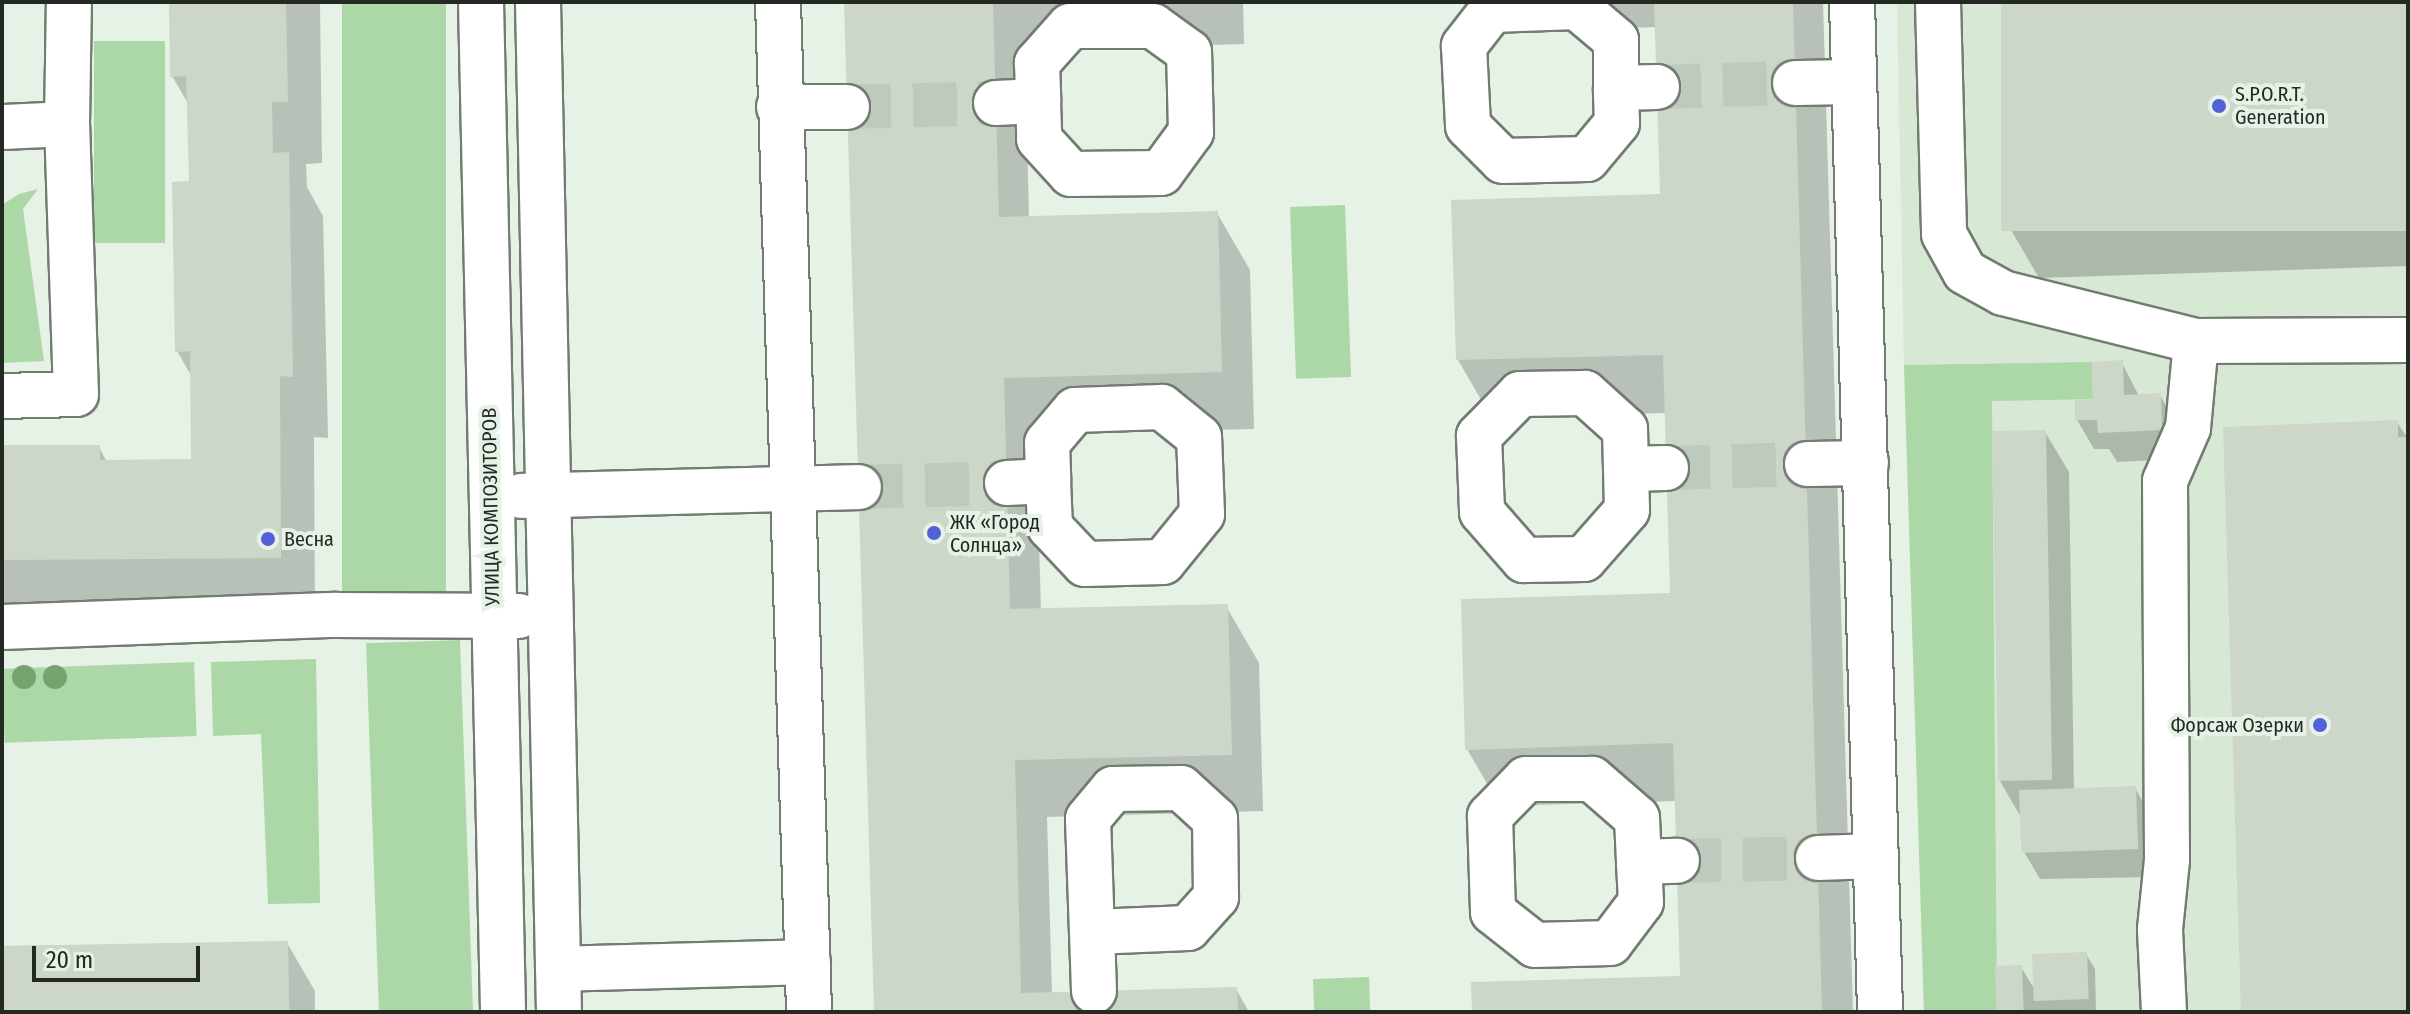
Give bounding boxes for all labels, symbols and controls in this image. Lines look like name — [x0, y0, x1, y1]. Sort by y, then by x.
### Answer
place label: S.P.O.R.T. Generation — [2235, 82, 2326, 129]
marker: S.P.O.R.T. Generation — [2210, 97, 2228, 115]
street label: УЛИЦА КОМПОЗИТОРОВ — [477, 408, 505, 606]
place label: ЖК «Город Солнца» — [950, 510, 1040, 557]
marker: ЖК «Город Солнца» — [925, 524, 943, 542]
place label: Весна — [284, 527, 334, 551]
marker: Весна — [259, 530, 277, 548]
place label: Форсаж Озерки — [2171, 713, 2304, 737]
marker: Форсаж Озерки — [2311, 716, 2329, 734]
scale bar — [36, 930, 204, 980]
text: 20 m — [46, 946, 93, 974]

